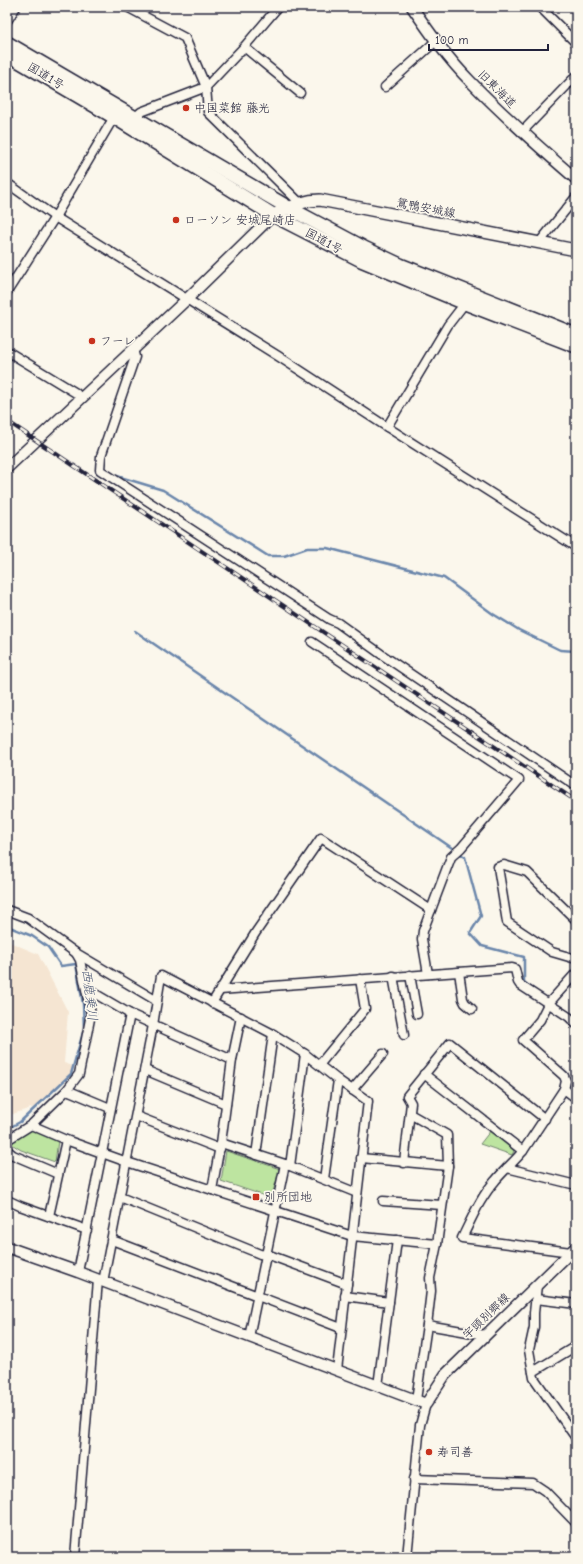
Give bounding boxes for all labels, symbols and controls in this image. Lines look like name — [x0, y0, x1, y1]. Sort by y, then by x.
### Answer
scale bar — [429, 26, 548, 52]
text: 100 m — [435, 33, 468, 47]
street label: 国道1号 — [25, 60, 67, 92]
street label: 旧東海道 — [475, 67, 519, 111]
place label: 中国菜館 藤光 — [194, 101, 270, 115]
marker: 中国菜館 藤光 — [181, 103, 191, 113]
street label: 鴛鴨安城線 — [395, 195, 457, 221]
place label: ローソン 安城尾崎店 — [184, 213, 296, 227]
marker: ローソン 安城尾崎店 — [171, 215, 181, 225]
street label: 国道1号 — [303, 225, 345, 257]
place label: フーレ — [100, 334, 135, 348]
marker: フーレ — [87, 336, 97, 346]
water label: 西鹿乗川 — [79, 968, 101, 1022]
place label: 別所団地 — [264, 1190, 312, 1204]
marker: 別所団地 — [251, 1192, 261, 1202]
street label: 宇頭別郷線 — [460, 1290, 512, 1342]
place label: 寿司善 — [437, 1445, 473, 1459]
marker: 寿司善 — [424, 1447, 434, 1457]

